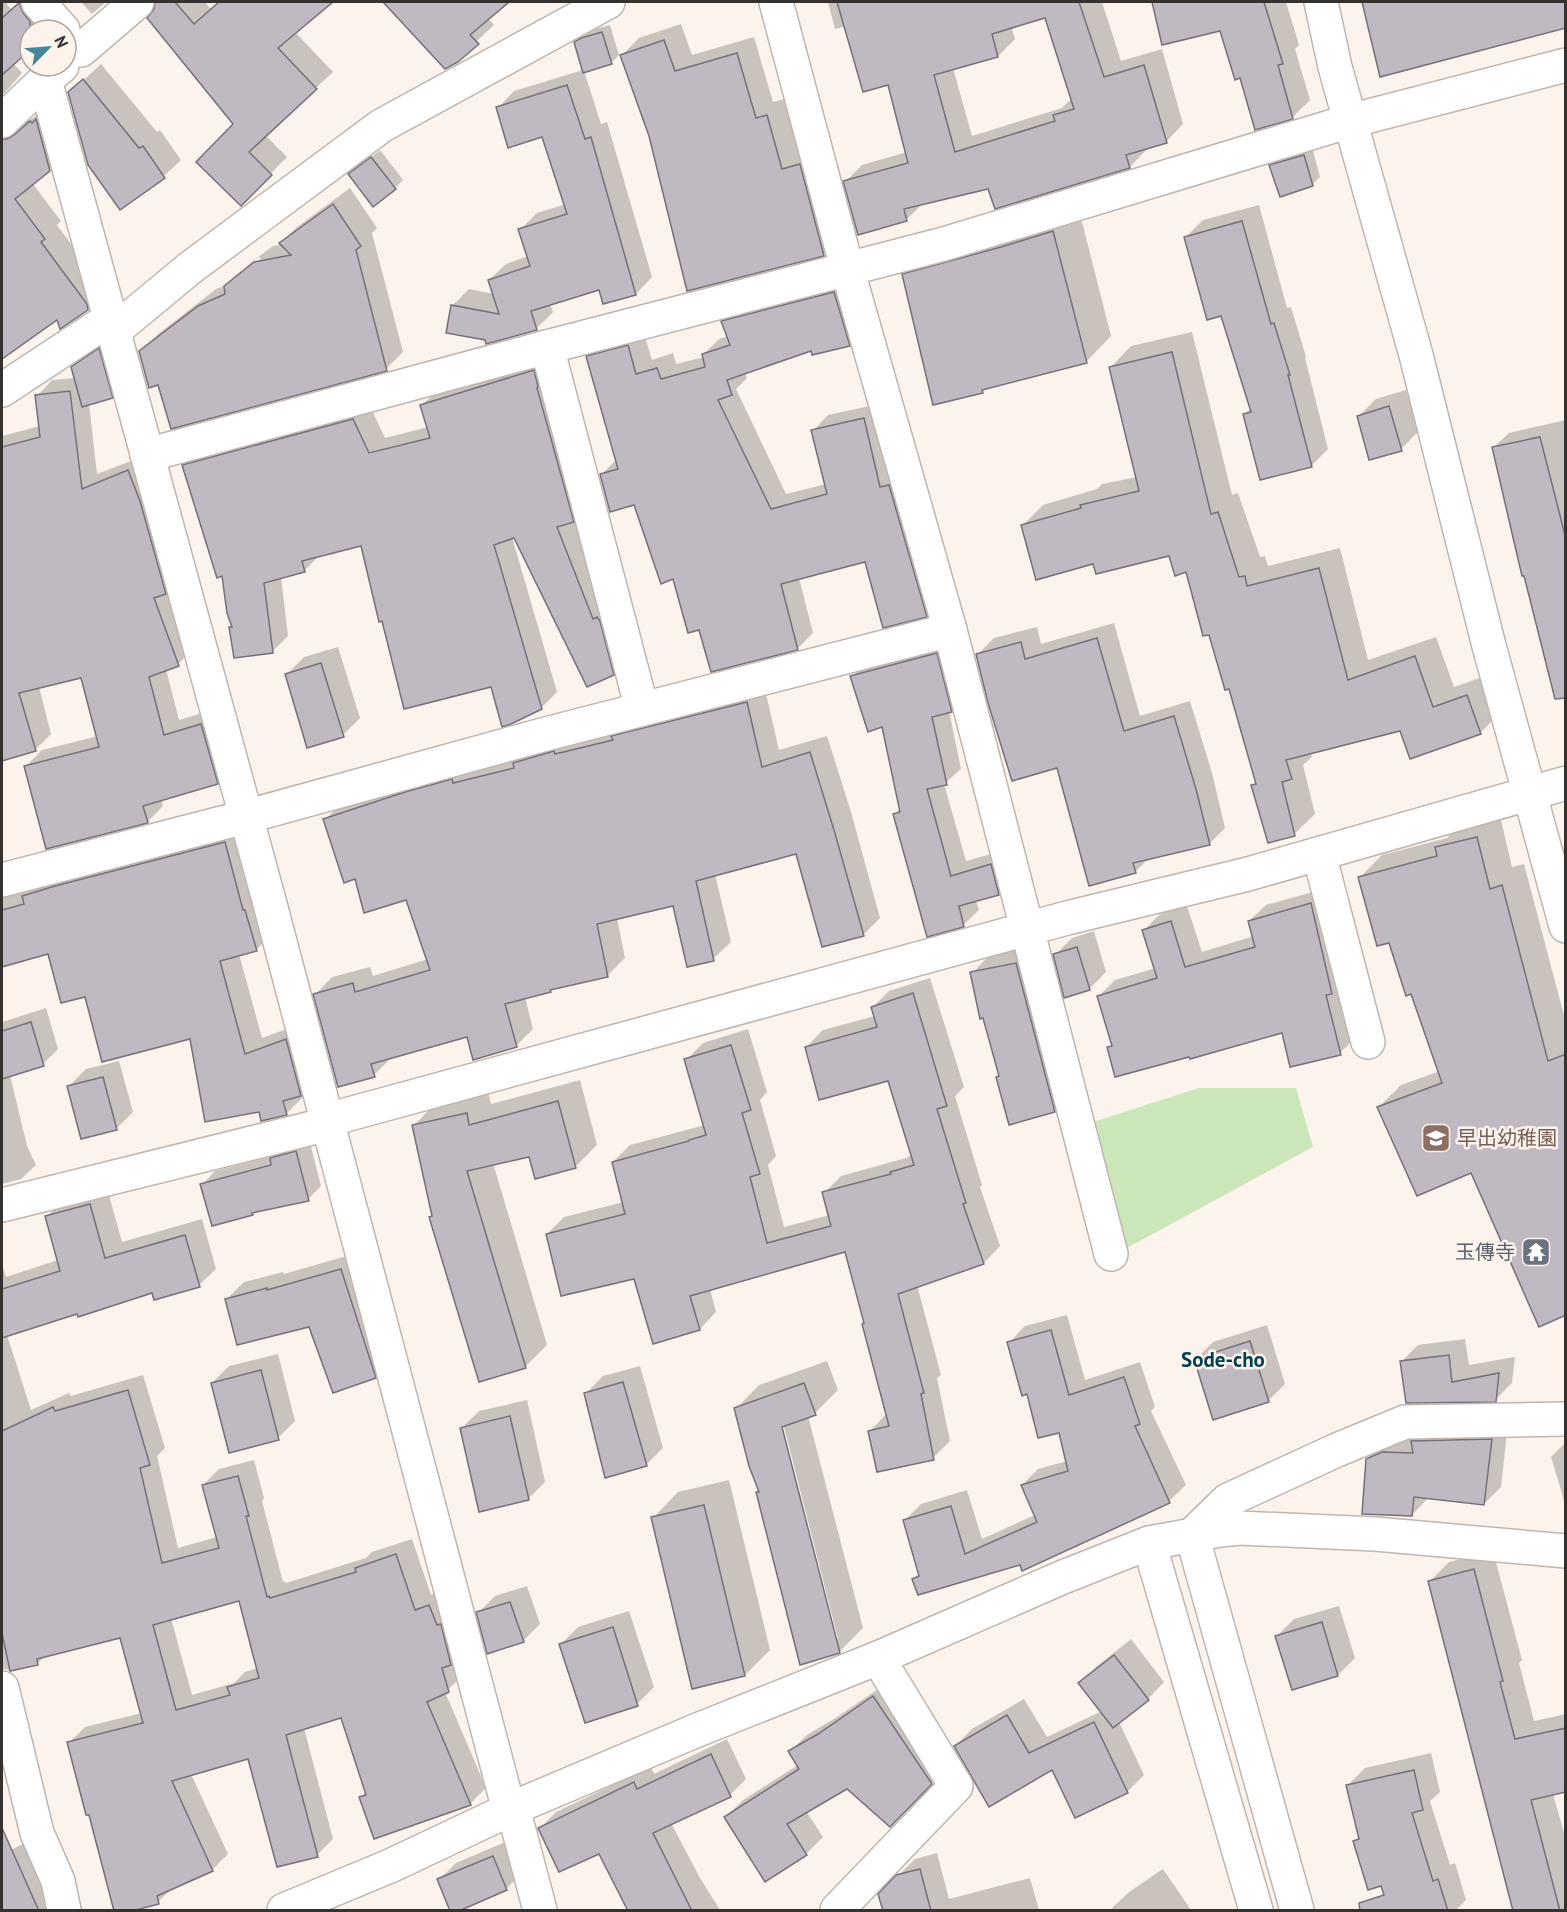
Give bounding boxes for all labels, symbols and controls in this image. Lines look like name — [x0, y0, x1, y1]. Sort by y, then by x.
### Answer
north arrow — [18, 18, 78, 78]
text: N — [50, 33, 73, 51]
school or university icon: 早出幼稚園 — [1420, 1122, 1452, 1154]
place label: 早出幼稚園 — [1457, 1125, 1557, 1151]
temple icon: 玉傳寺 — [1520, 1236, 1552, 1268]
place label: 玉傳寺 — [1455, 1239, 1515, 1265]
district label: Sode-cho — [1181, 1346, 1265, 1373]

